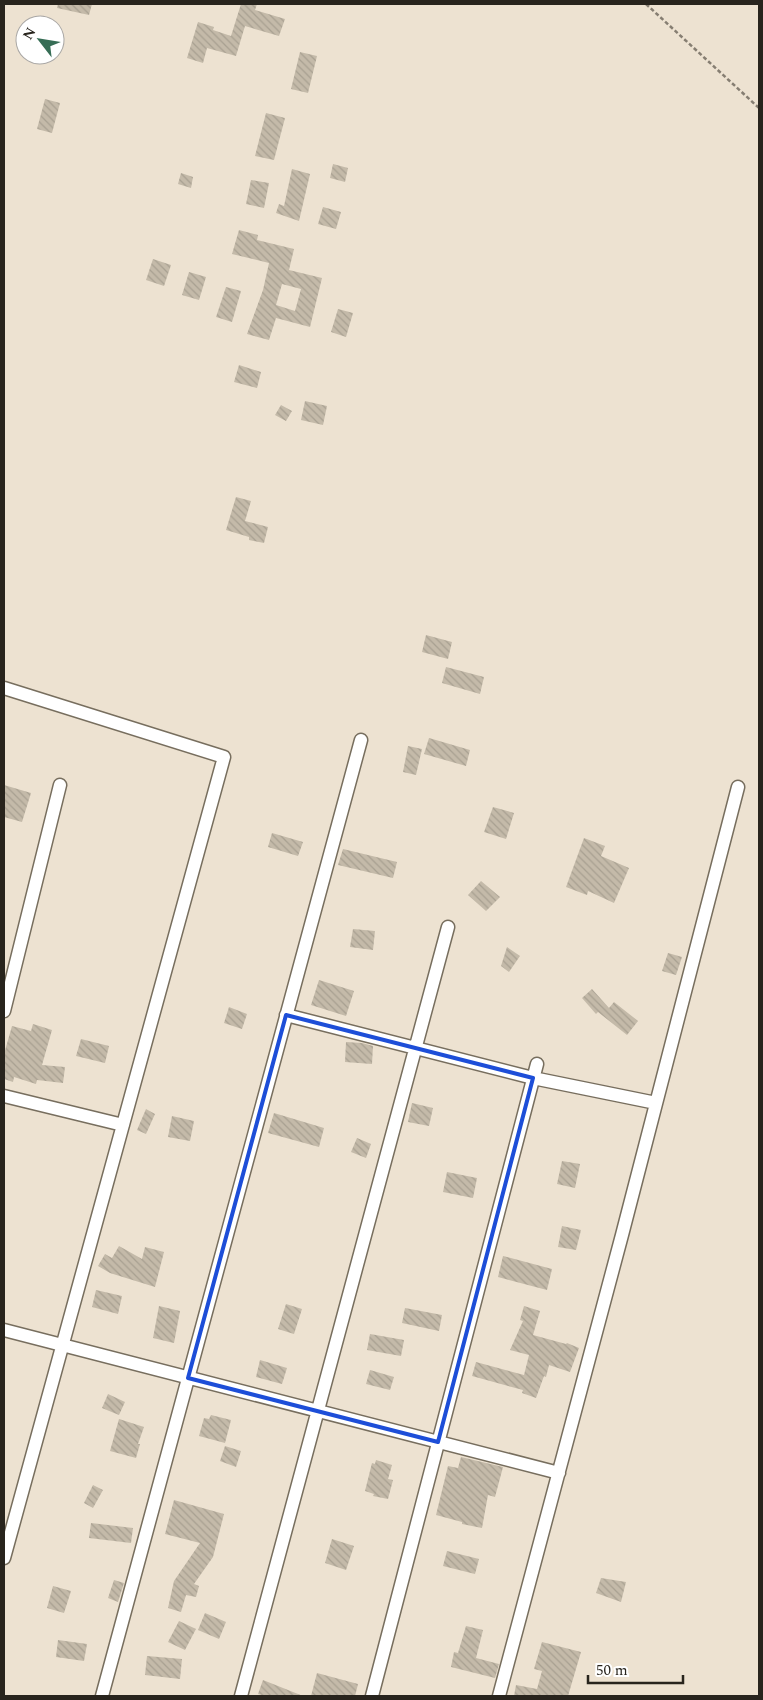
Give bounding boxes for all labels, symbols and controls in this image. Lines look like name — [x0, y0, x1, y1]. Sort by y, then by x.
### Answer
north arrow — [15, 15, 65, 65]
text: N — [17, 23, 41, 44]
scale bar — [588, 1652, 683, 1684]
text: 50 m — [596, 1659, 628, 1682]

